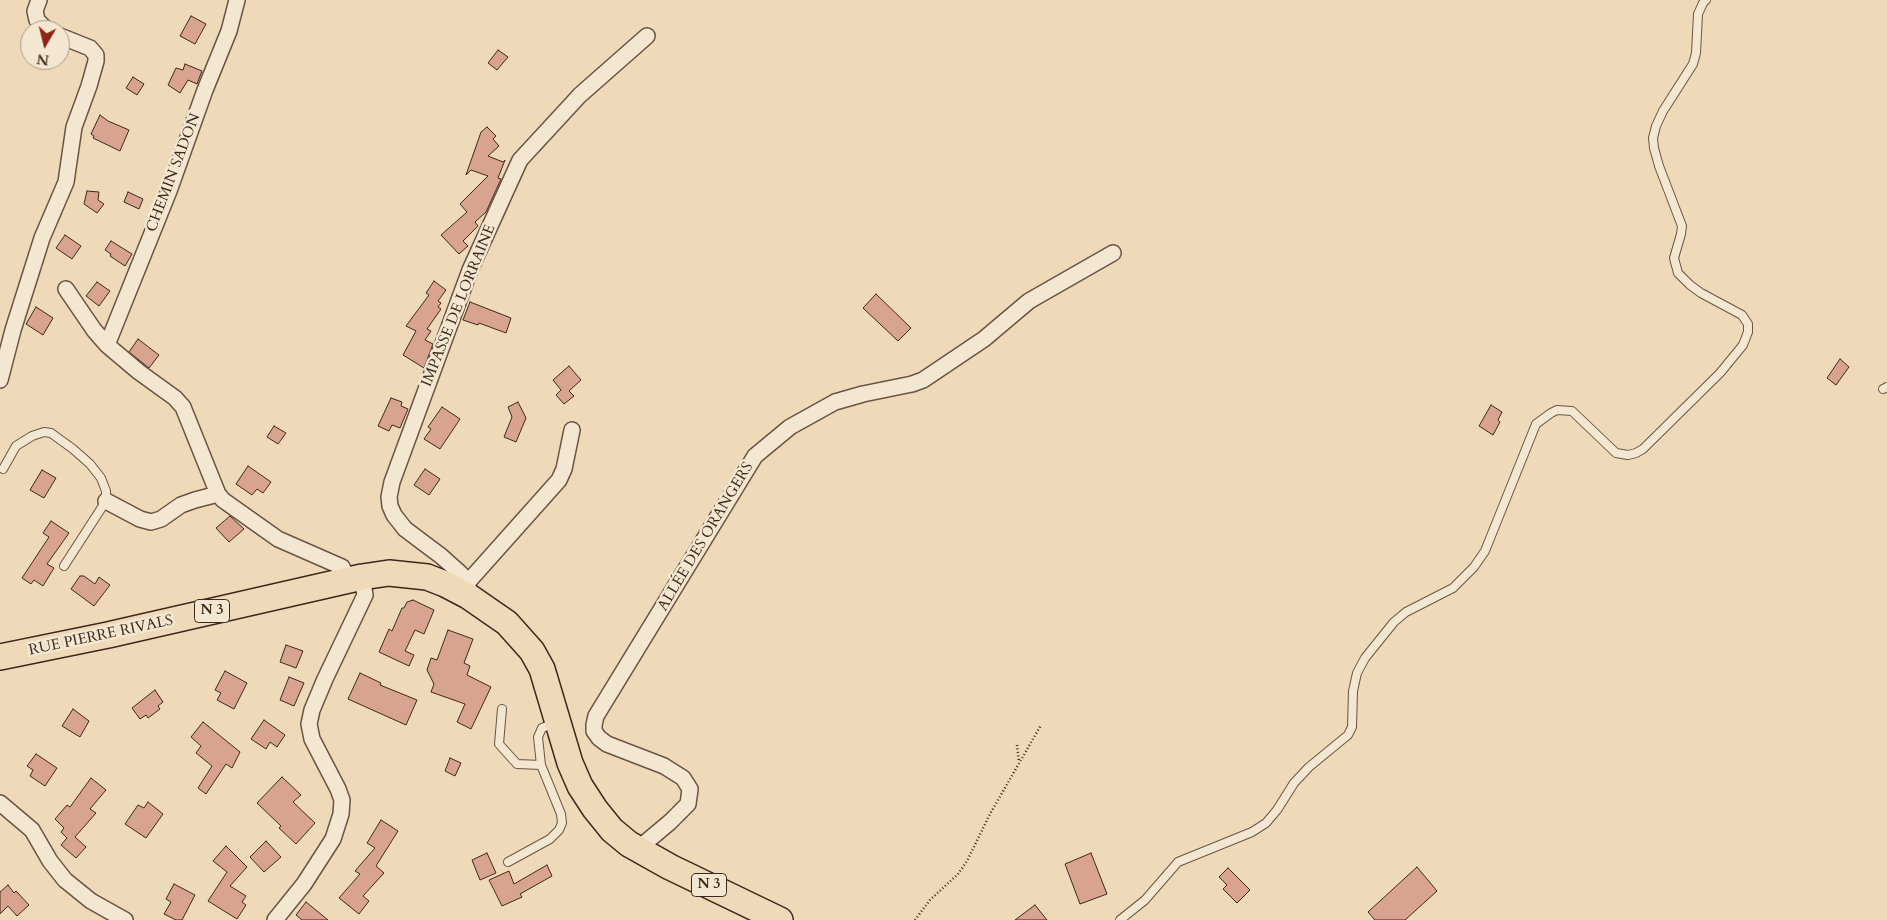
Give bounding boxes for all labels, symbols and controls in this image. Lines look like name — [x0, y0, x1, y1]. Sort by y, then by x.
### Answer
north arrow — [20, 20, 70, 70]
text: N — [36, 49, 50, 70]
street label: CHEMIN SADON — [143, 111, 205, 235]
street label: IMPASSE DE LORRAINE — [418, 222, 500, 390]
street label: ALLÉE DES ORANGERS — [654, 459, 758, 615]
road number: N 3 — [194, 600, 230, 622]
street label: RUE PIERRE RIVALS — [27, 612, 175, 660]
road number: N 3 — [692, 874, 726, 896]

